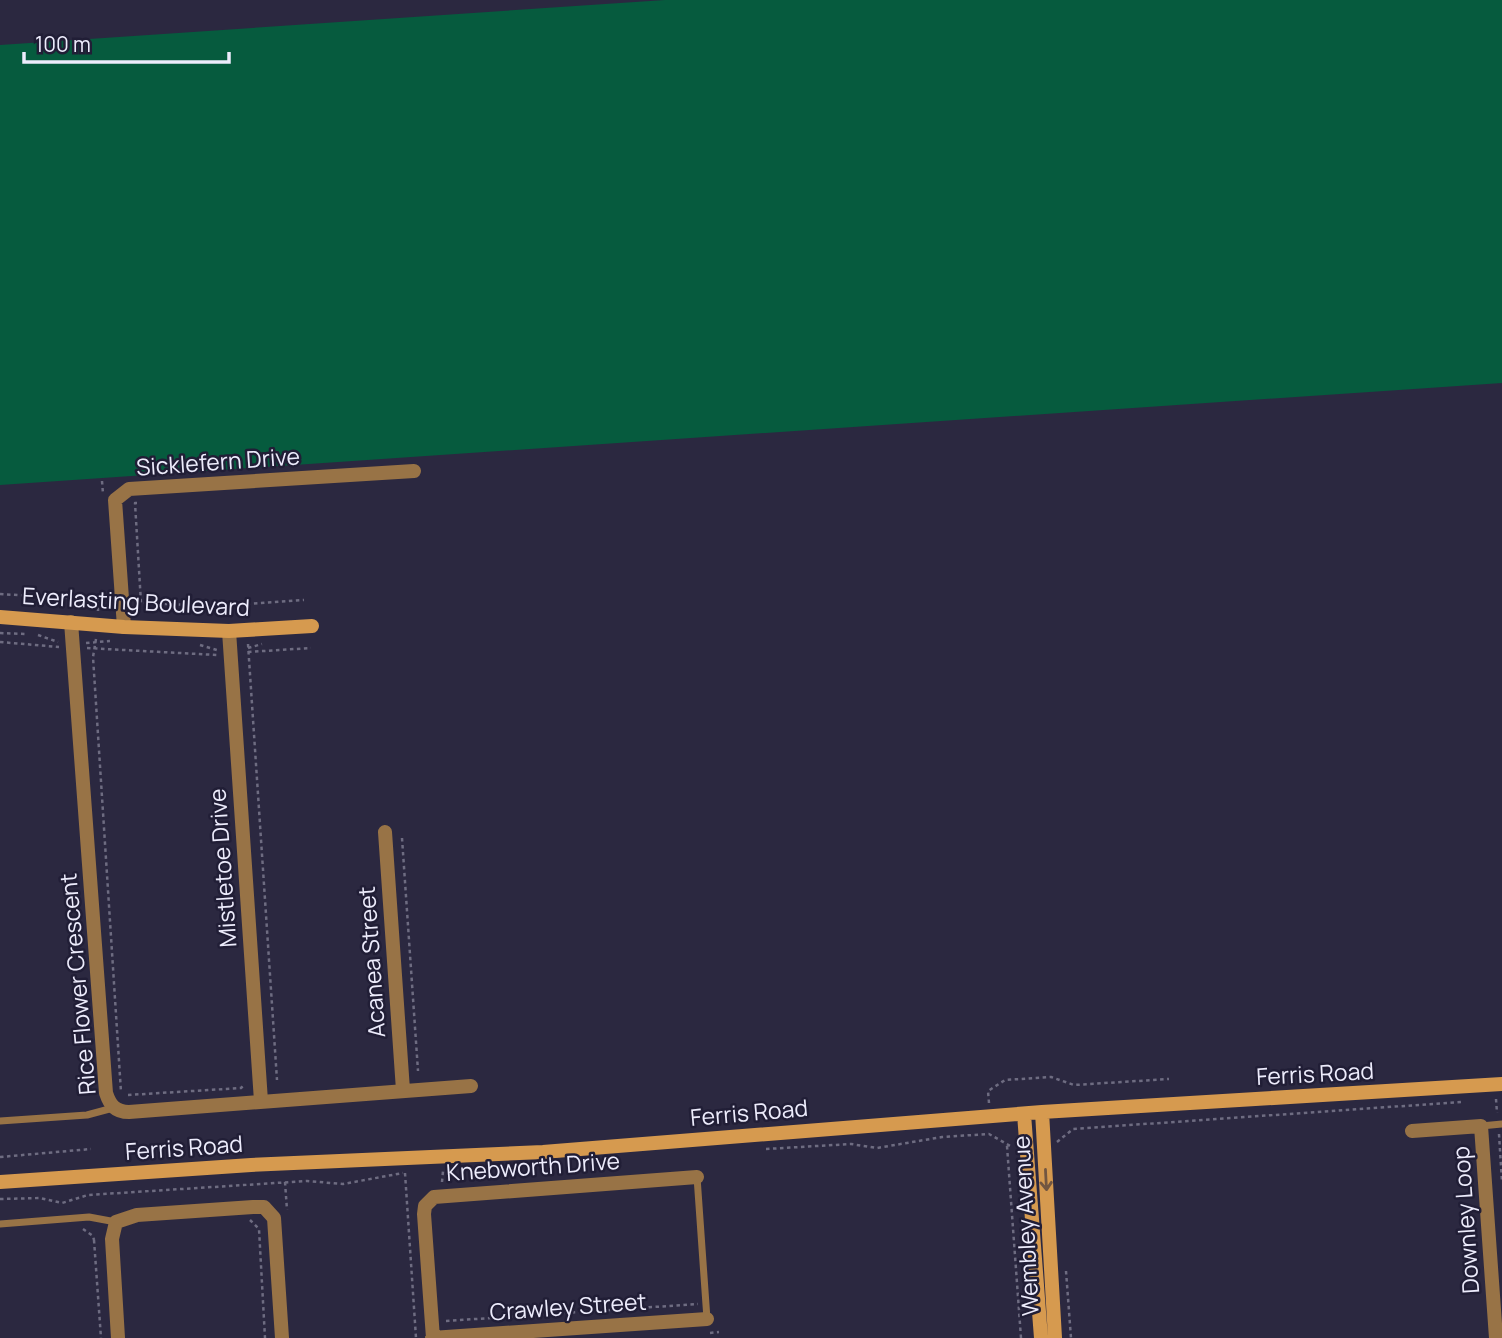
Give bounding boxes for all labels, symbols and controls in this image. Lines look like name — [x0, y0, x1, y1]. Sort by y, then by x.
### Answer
scale bar — [24, 21, 229, 65]
text: 100 m — [35, 30, 91, 58]
street label: Sicklefern Drive — [135, 439, 301, 483]
street label: Everlasting Boulevard — [21, 579, 251, 623]
street label: Mistletoe Drive — [200, 788, 244, 948]
street label: Rice Flower Crescent — [51, 872, 103, 1096]
street label: Acanea Street — [350, 885, 392, 1039]
street label: Ferris Road — [1255, 1054, 1375, 1092]
street label: Ferris Road — [689, 1091, 809, 1133]
street label: Ferris Road — [124, 1127, 244, 1167]
street label: Wembley Avenue — [1004, 1135, 1046, 1317]
street label: Knebworth Drive — [445, 1144, 621, 1188]
street label: Downley Loop — [1444, 1145, 1486, 1295]
one-way arrow — [1039, 1169, 1052, 1192]
street label: Crawley Street — [489, 1285, 647, 1327]

